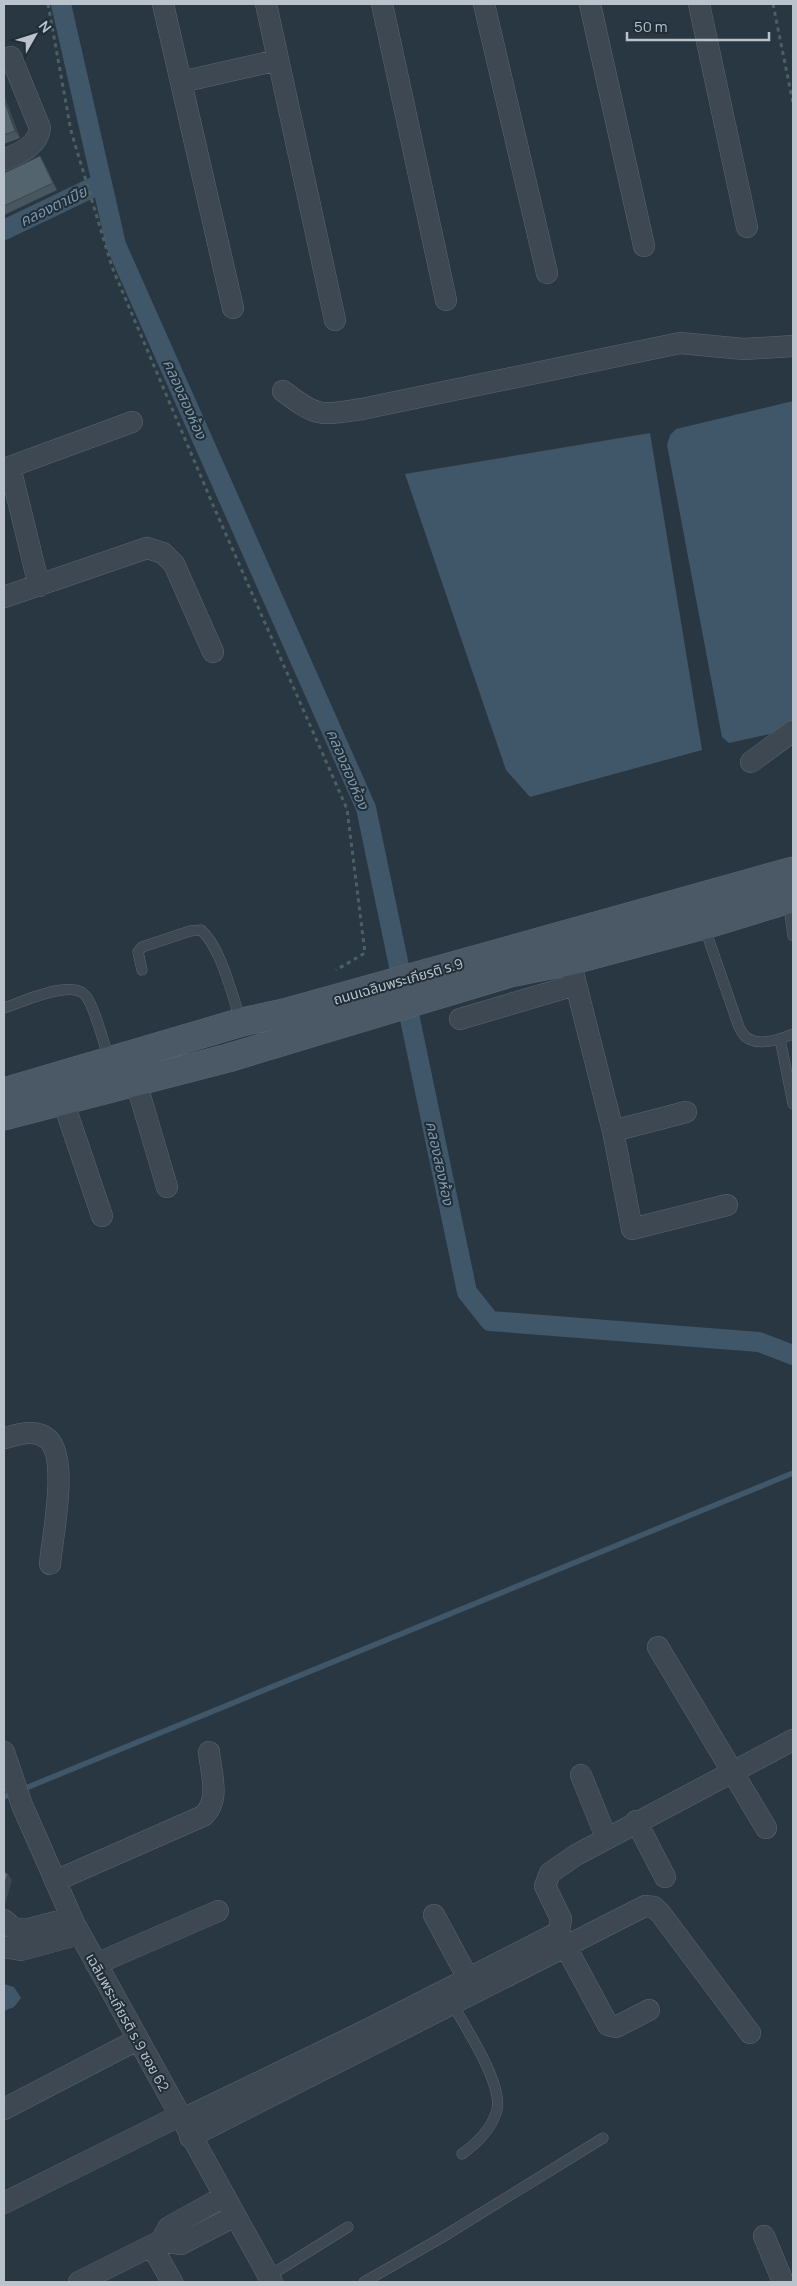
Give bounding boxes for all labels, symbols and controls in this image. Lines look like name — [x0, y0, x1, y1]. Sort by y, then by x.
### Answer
north arrow — [10, 10, 60, 60]
scale bar — [627, 10, 770, 42]
text: 50 m — [634, 16, 668, 37]
text: N — [35, 17, 56, 36]
water label: คลองตาเปีย — [16, 180, 91, 231]
water label: คลองสองห้อง — [158, 356, 212, 443]
water label: คลองสองห้อง — [322, 726, 375, 813]
street label: ถนนเฉลิมพระเกียรติ ร.9 — [331, 953, 465, 1009]
water label: คลองสองห้อง — [421, 1119, 459, 1208]
street label: เฉลิมพระเกียรติ ร.9 ซอย 62 — [82, 1950, 174, 2094]

